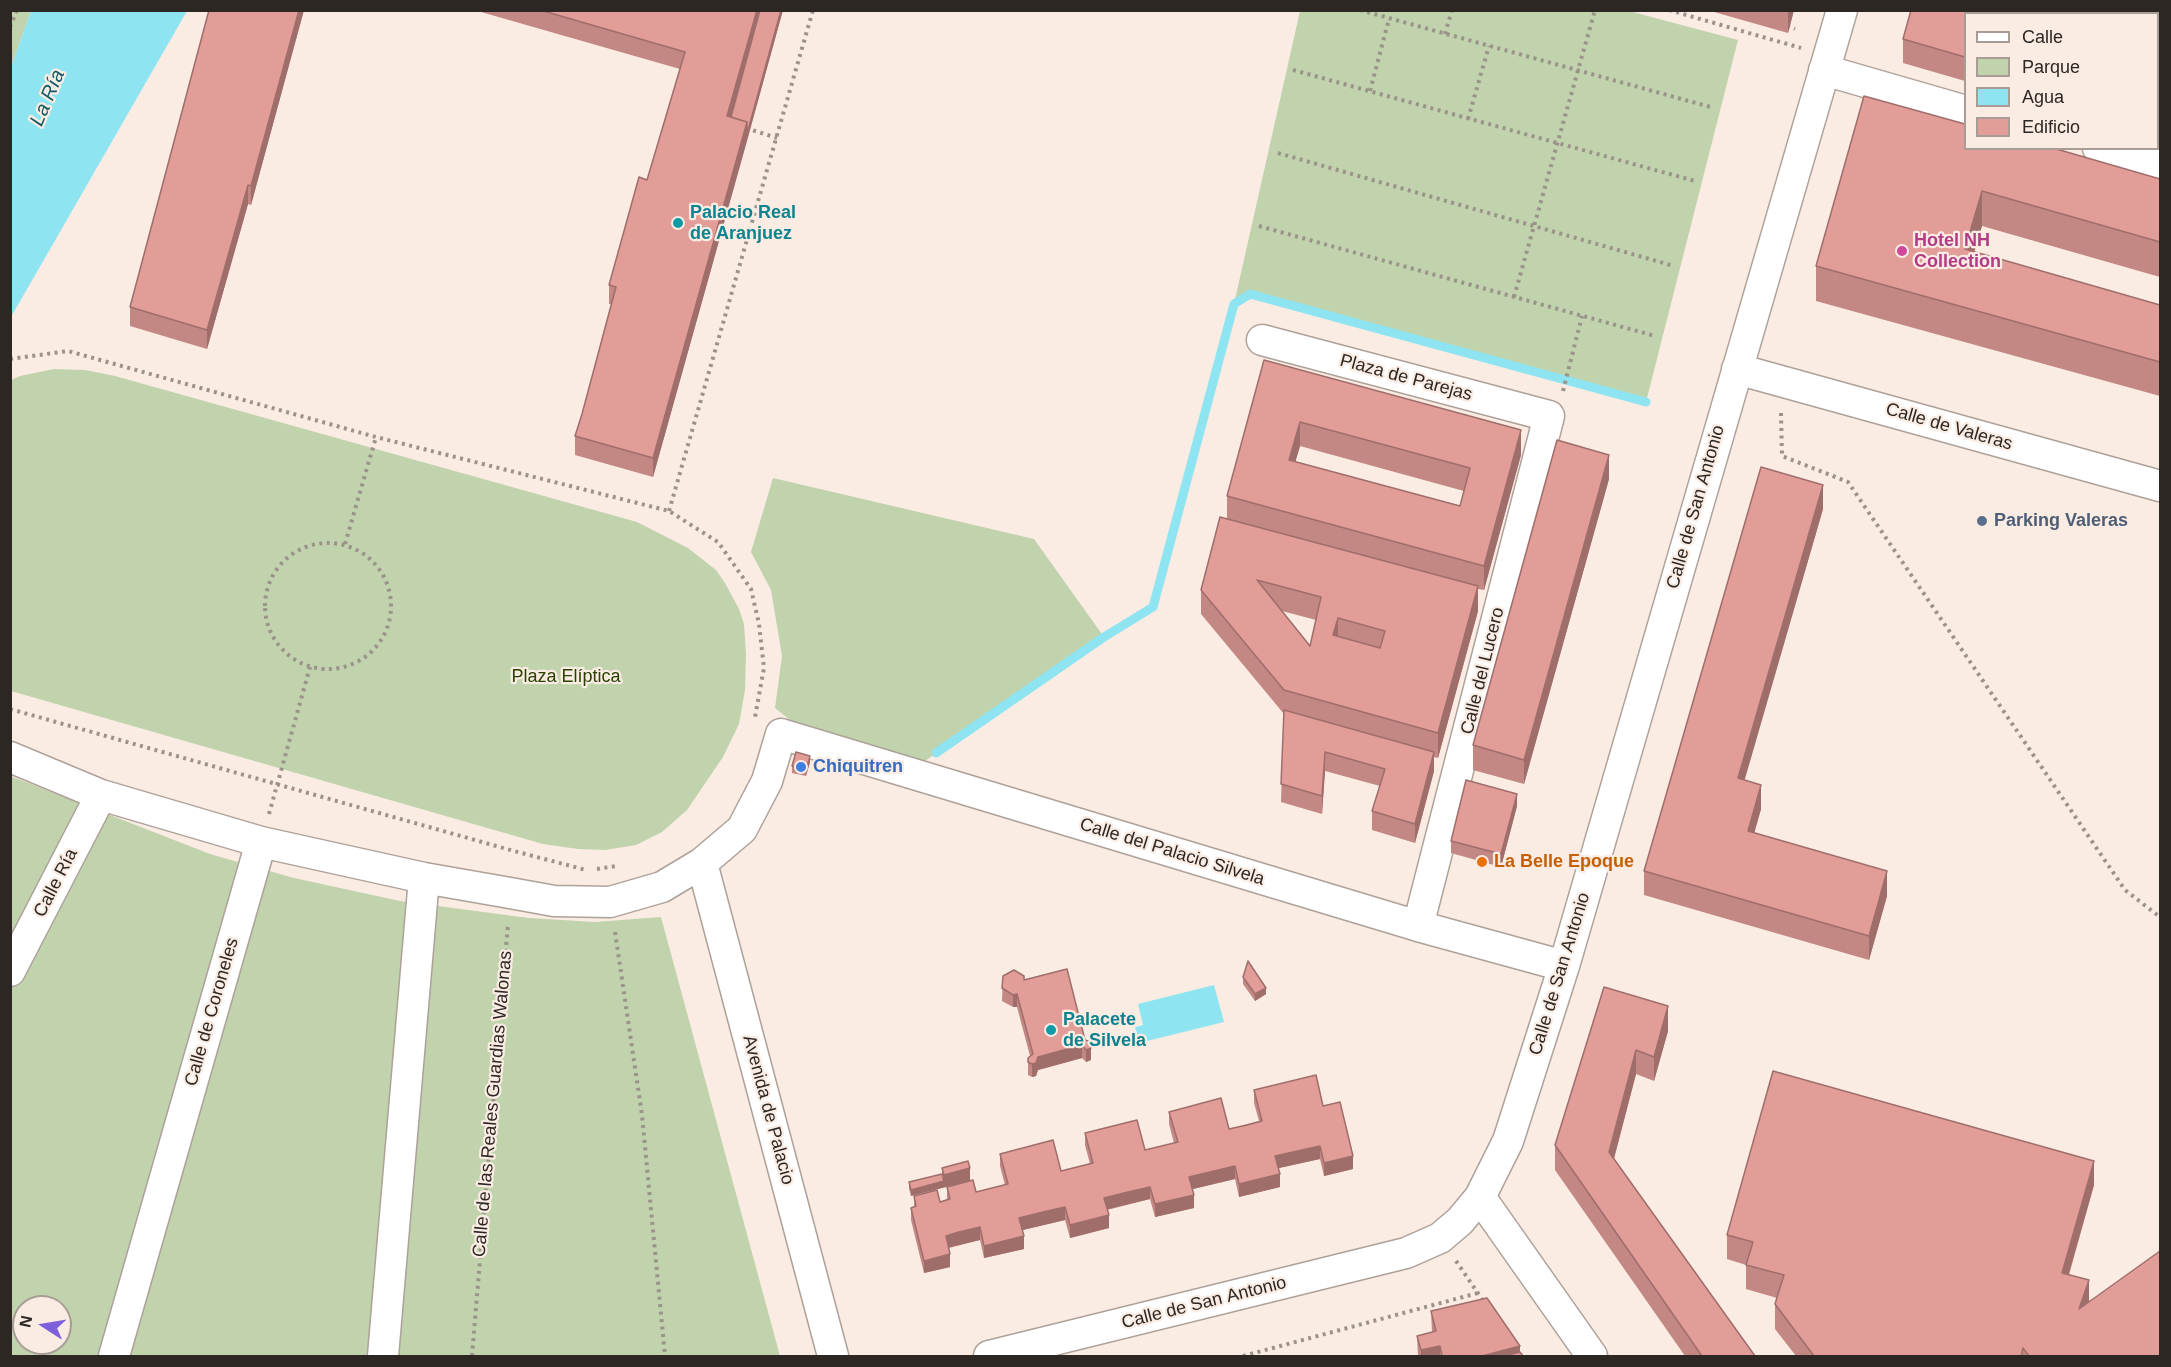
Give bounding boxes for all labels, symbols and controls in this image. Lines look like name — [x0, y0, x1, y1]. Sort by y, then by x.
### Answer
legend — [1964, 12, 2159, 150]
text: Calle — [2022, 27, 2063, 47]
text: Parque — [2022, 57, 2080, 77]
water label: La Ría — [25, 66, 71, 130]
text: Agua — [2022, 87, 2064, 107]
text: Edificio — [2022, 117, 2080, 137]
place label: Palacio Real de Aranjuez — [690, 202, 796, 244]
marker: Palacio Real de Aranjuez — [671, 216, 685, 230]
place label: Hotel NH Collection — [1914, 230, 2001, 272]
marker: Hotel NH Collection — [1895, 244, 1909, 258]
street label: Plaza de Parejas — [1337, 350, 1475, 406]
street label: Calle de Valeras — [1883, 399, 2015, 455]
street label: Calle de San Antonio — [1662, 423, 1730, 591]
place label: Parking Valeras — [1994, 510, 2128, 532]
marker: Parking Valeras — [1975, 514, 1989, 528]
street label: Calle del Lucero — [1457, 605, 1509, 737]
park label: Plaza Elíptica — [511, 666, 621, 688]
place label: Chiquitren — [813, 756, 903, 778]
marker: Chiquitren — [794, 760, 808, 774]
street label: Calle del Palacio Silvela — [1077, 814, 1267, 890]
street label: Calle Ría — [30, 845, 82, 921]
place label: La Belle Epoque — [1494, 851, 1634, 873]
marker: La Belle Epoque — [1475, 855, 1489, 869]
street label: Calle de San Antonio — [1525, 890, 1595, 1058]
street label: Calle de Coroneles — [181, 935, 243, 1089]
street label: Calle de las Reales Guardias Walonas — [469, 950, 517, 1258]
place label: Palacete de Silvela — [1063, 1009, 1146, 1052]
marker: Palacete de Silvela — [1044, 1023, 1058, 1037]
street label: Avenida de Palacio — [738, 1033, 798, 1187]
street label: Calle de San Antonio — [1119, 1272, 1289, 1334]
north arrow — [12, 1295, 72, 1355]
text: N — [16, 1314, 35, 1329]

